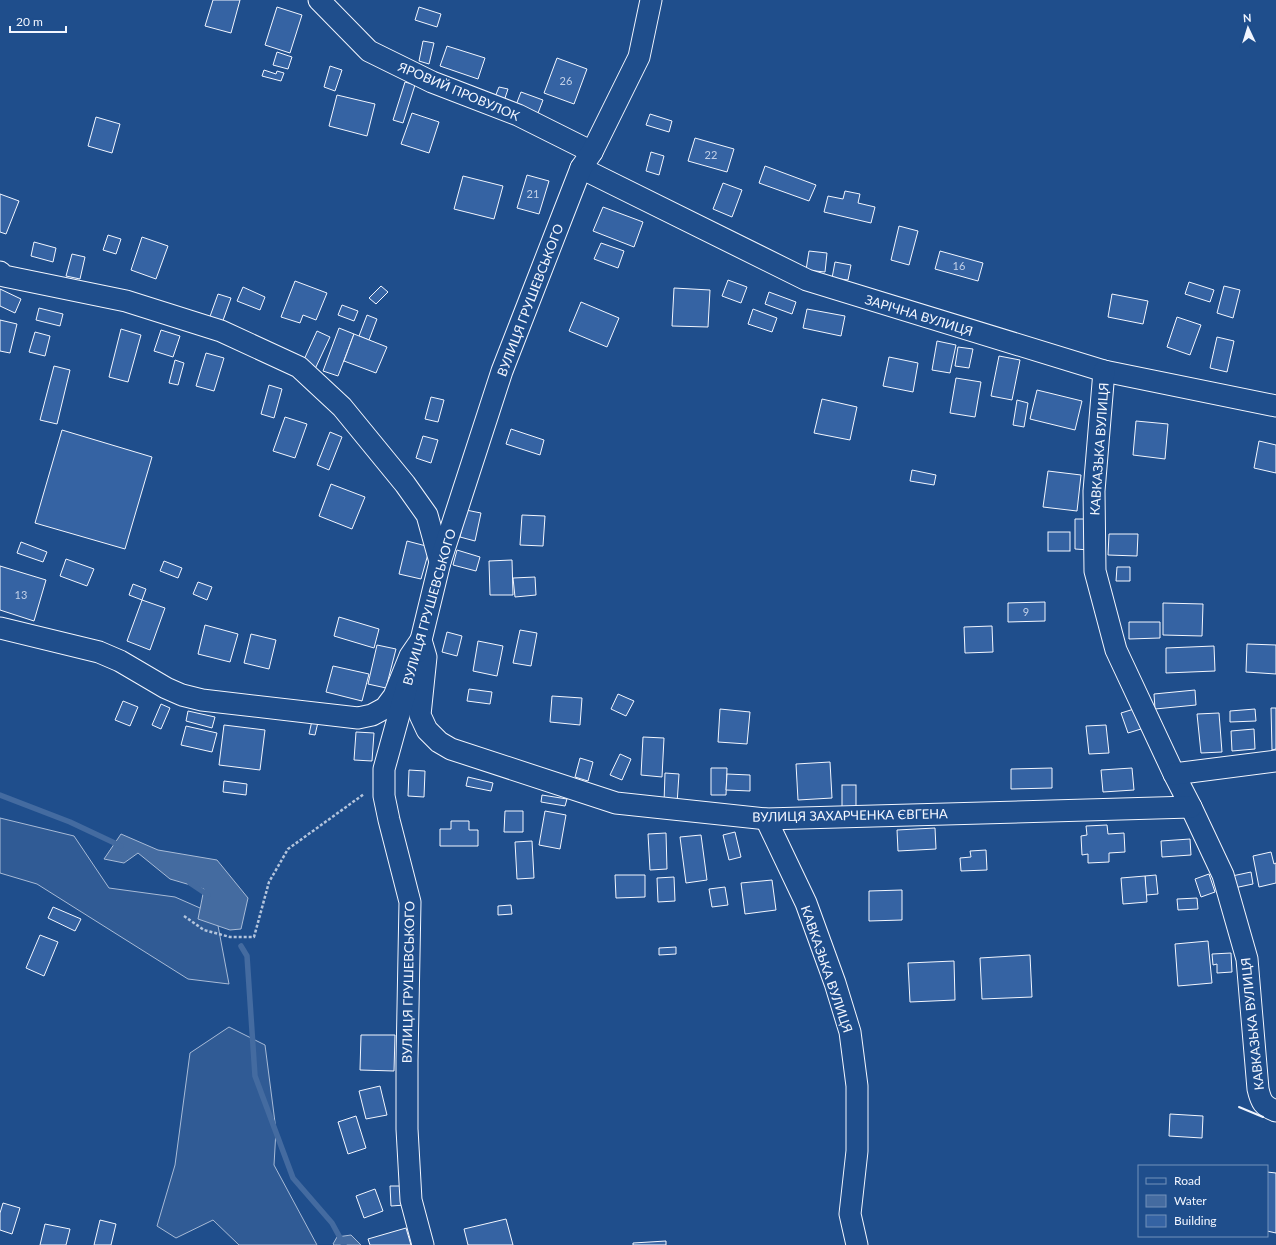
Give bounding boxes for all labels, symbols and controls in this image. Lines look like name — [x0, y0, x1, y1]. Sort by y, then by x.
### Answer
scale bar — [10, 8, 66, 34]
north arrow — [1228, 8, 1268, 48]
text: N — [1243, 11, 1252, 24]
text: 20 m — [16, 14, 43, 29]
street label: ЯРОВИЙ ПРОВУЛОК — [395, 58, 522, 124]
house number: 26 — [560, 74, 572, 87]
house number: 22 — [705, 148, 717, 161]
house number: 21 — [527, 187, 539, 200]
street label: ВУЛИЦЯ ГРУШЕВСЬКОГО — [493, 221, 567, 379]
house number: 16 — [953, 259, 965, 272]
street label: ЗАРІЧНА ВУЛИЦЯ — [863, 291, 975, 339]
street label: КАВКАЗЬКА ВУЛИЦЯ — [1086, 382, 1112, 516]
street label: ВУЛИЦЯ ГРУШЕВСЬКОГО — [399, 527, 459, 687]
house number: 13 — [15, 588, 27, 601]
house number: 9 — [1023, 605, 1029, 618]
street label: ВУЛИЦЯ ЗАХАРЧЕНКА ЄВГЕНА — [752, 805, 948, 825]
street label: ВУЛИЦЯ ГРУШЕВСЬКОГО — [399, 901, 417, 1063]
street label: КАВКАЗЬКА ВУЛИЦЯ — [798, 903, 856, 1035]
street label: КАВКАЗЬКА ВУЛИЦЯ — [1237, 957, 1267, 1091]
legend — [1138, 1165, 1268, 1237]
text: Road — [1174, 1173, 1201, 1188]
text: Water — [1174, 1193, 1207, 1208]
text: Building — [1174, 1213, 1217, 1228]

